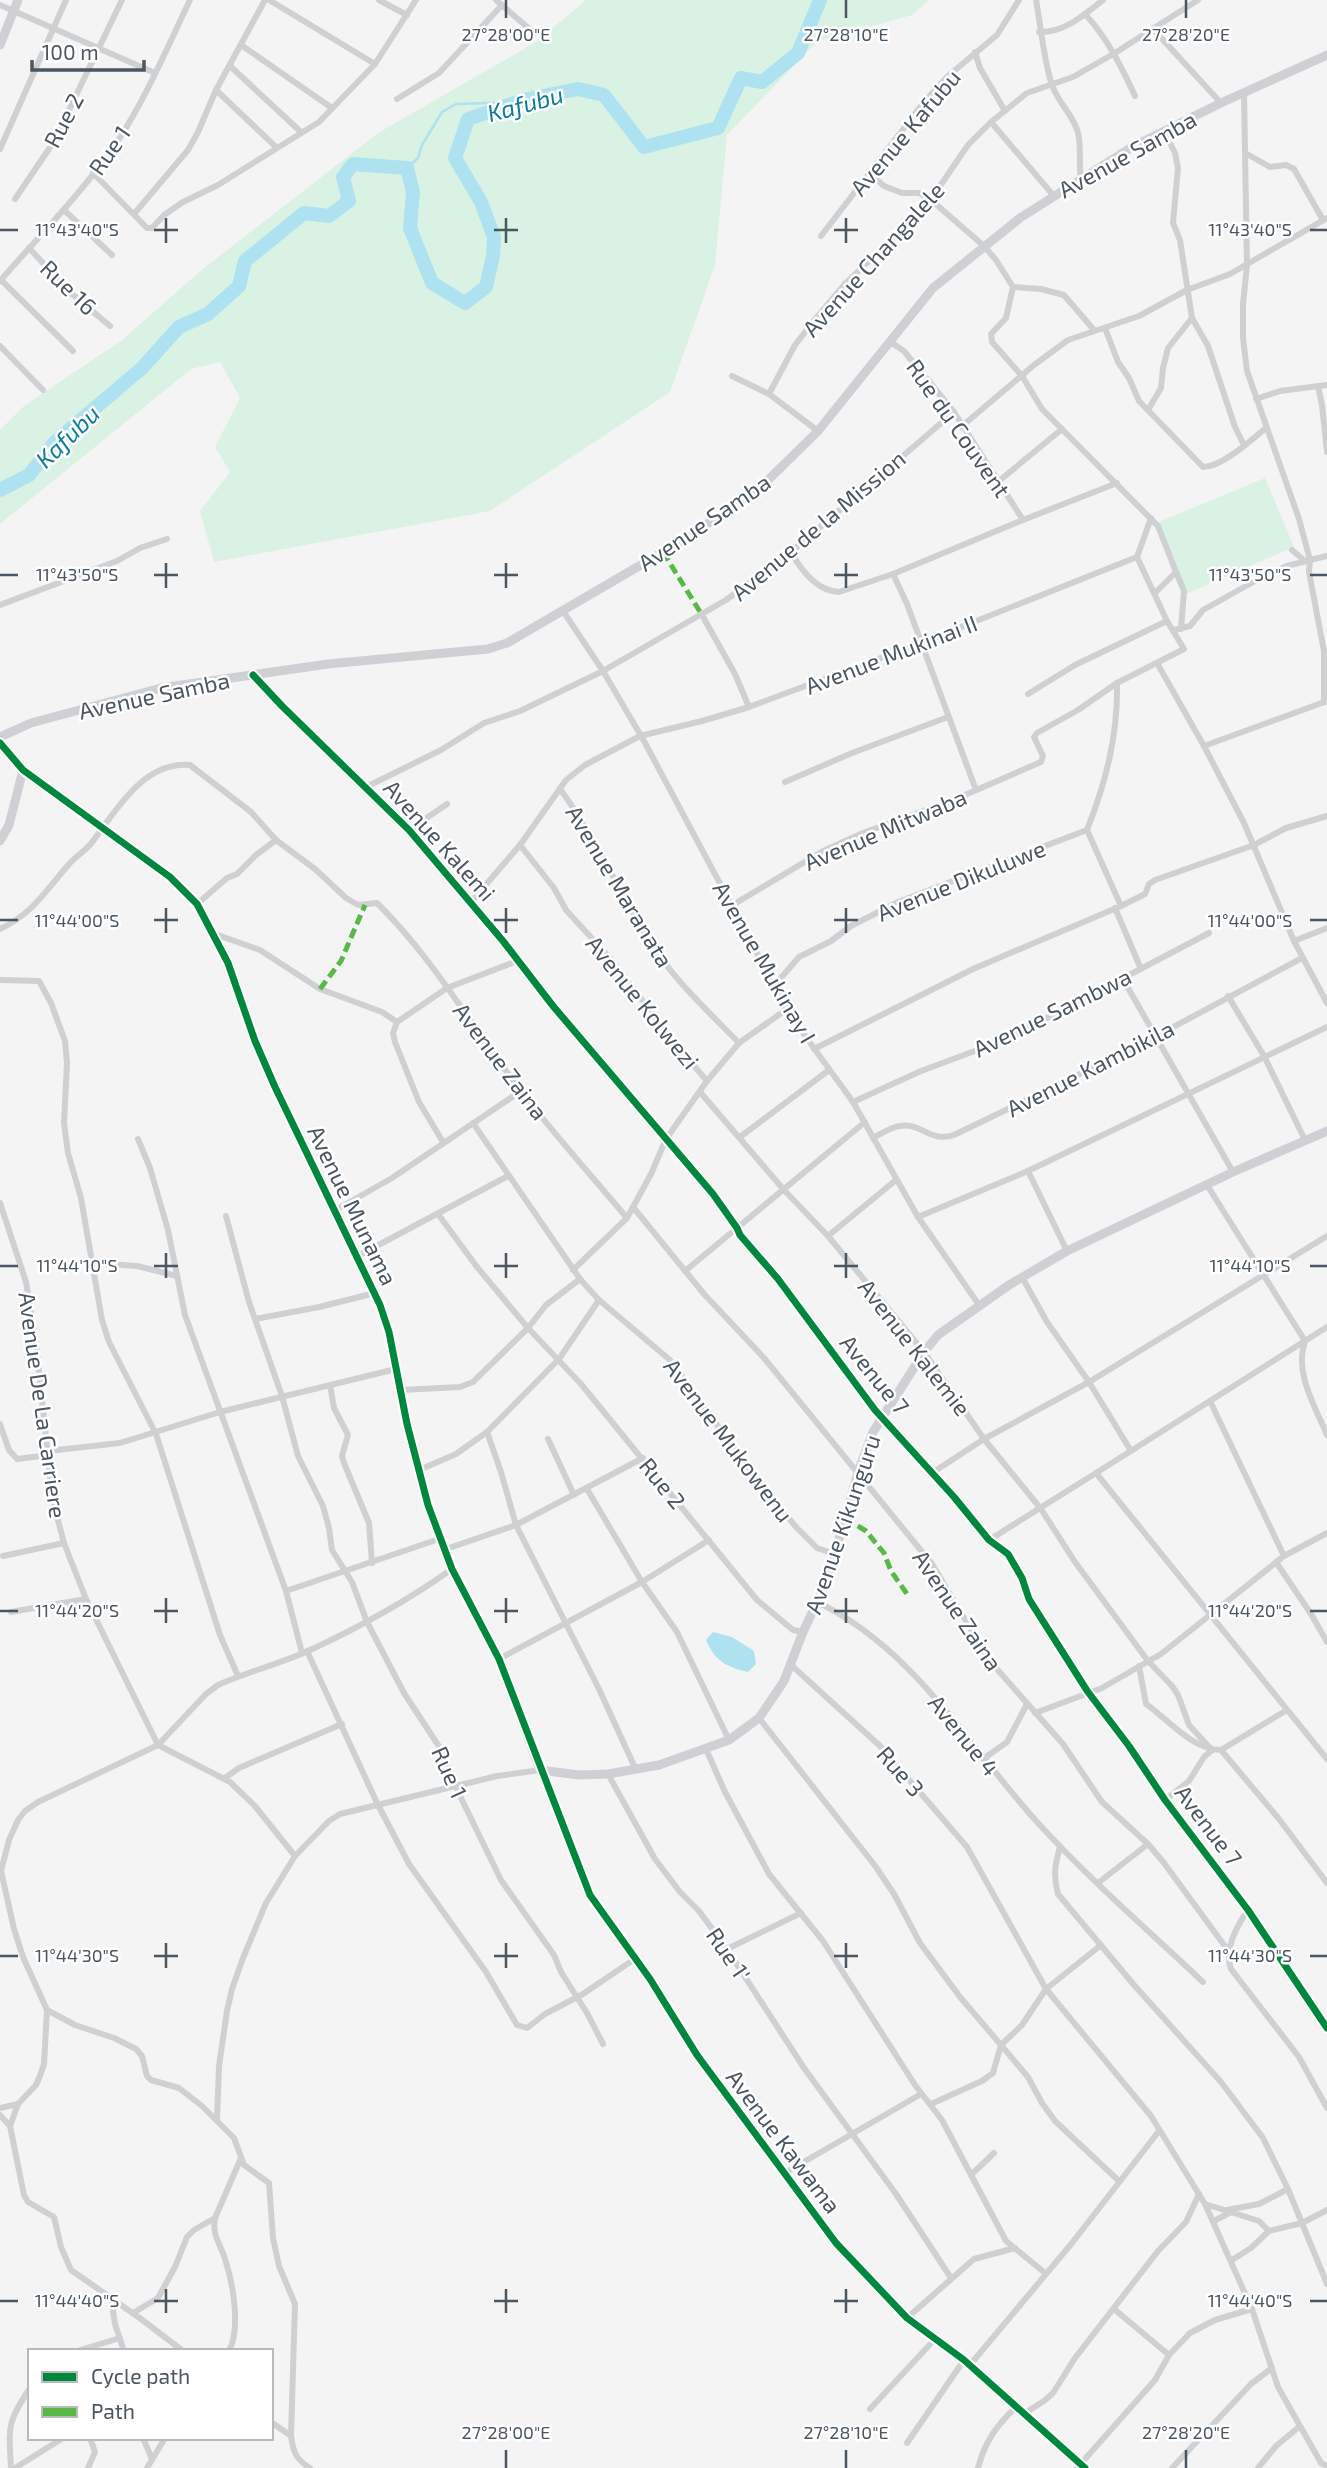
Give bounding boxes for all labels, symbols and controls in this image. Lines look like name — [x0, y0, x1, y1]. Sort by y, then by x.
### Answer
text: 27°28'00"E — [462, 23, 550, 45]
text: 27°28'10"E — [803, 23, 889, 45]
text: 27°28'20"E — [1142, 23, 1230, 45]
scale bar — [32, 28, 144, 72]
text: 100 m — [42, 39, 99, 64]
street label: Avenue Kafubu — [844, 63, 966, 201]
water label: Kafubu — [484, 79, 566, 127]
street label: Rue 2 — [37, 88, 89, 152]
street label: Avenue Samba — [1053, 105, 1201, 203]
street label: Rue 1 — [82, 120, 136, 180]
street label: Avenue Changalele — [796, 176, 950, 342]
text: 11°43'40"S — [35, 218, 119, 240]
text: 11°43'40"S — [1208, 218, 1292, 240]
street label: Rue 16 — [35, 254, 103, 320]
street label: Rue du Couvent — [901, 354, 1017, 503]
water label: Kafubu — [29, 399, 105, 473]
street label: Avenue de la Mission — [725, 444, 911, 606]
street label: Avenue Samba — [632, 467, 776, 577]
text: 11°43'50"S — [36, 563, 118, 585]
text: 11°43'50"S — [1209, 563, 1291, 585]
street label: Avenue Mukinai II — [801, 608, 981, 700]
street label: Avenue Samba — [76, 665, 232, 725]
street label: Avenue Kalemi — [378, 774, 502, 906]
street label: Avenue Mitwaba — [799, 782, 971, 876]
street label: Avenue Maranata — [561, 800, 679, 972]
street label: Avenue Dikuluwe — [873, 833, 1049, 927]
street label: Avenue Mukinay I — [707, 876, 823, 1048]
text: 11°44'00"S — [35, 909, 119, 931]
text: 11°44'00"S — [1208, 909, 1292, 931]
street label: Avenue Kolwezi — [581, 930, 705, 1074]
street label: Avenue Sambwa — [968, 962, 1136, 1062]
street label: Avenue Zaina — [448, 997, 554, 1125]
street label: Avenue Kambikila — [1002, 1014, 1178, 1122]
street label: Avenue Munama — [302, 1121, 404, 1289]
text: 11°44'10"S — [36, 1254, 118, 1276]
text: 11°44'10"S — [1209, 1254, 1291, 1276]
street label: Avenue Kalemie — [853, 1273, 977, 1421]
street label: Avenue De La Carriere — [13, 1290, 73, 1520]
street label: Avenue 7 — [835, 1329, 916, 1419]
street label: Avenue Mukowenu — [658, 1353, 800, 1527]
street label: Avenue Kikunguru — [798, 1431, 886, 1617]
street label: Rue 2 — [634, 1452, 692, 1514]
street label: Avenue Zaina — [907, 1544, 1009, 1676]
text: 11°44'20"S — [35, 1599, 119, 1621]
text: 11°44'20"S — [1208, 1599, 1292, 1621]
street label: Avenue 4 — [923, 1689, 1005, 1781]
street label: Rue 3 — [872, 1740, 930, 1802]
street label: Rue 1 — [426, 1742, 474, 1802]
street label: Avenue 7 — [1170, 1779, 1249, 1871]
street label: Rue 1' — [701, 1922, 757, 1986]
text: 11°44'30"S — [35, 1944, 119, 1966]
text: 11°44'30"S — [1208, 1944, 1292, 1966]
street label: Avenue Kawama — [721, 2064, 847, 2218]
text: 11°44'40"S — [35, 2289, 119, 2311]
text: 11°44'40"S — [1208, 2289, 1292, 2311]
legend — [28, 2349, 273, 2440]
text: Cycle path — [91, 2363, 190, 2388]
text: Path — [91, 2398, 135, 2423]
text: 27°28'00"E — [462, 2421, 550, 2443]
text: 27°28'10"E — [803, 2421, 889, 2443]
text: 27°28'20"E — [1142, 2421, 1230, 2443]

